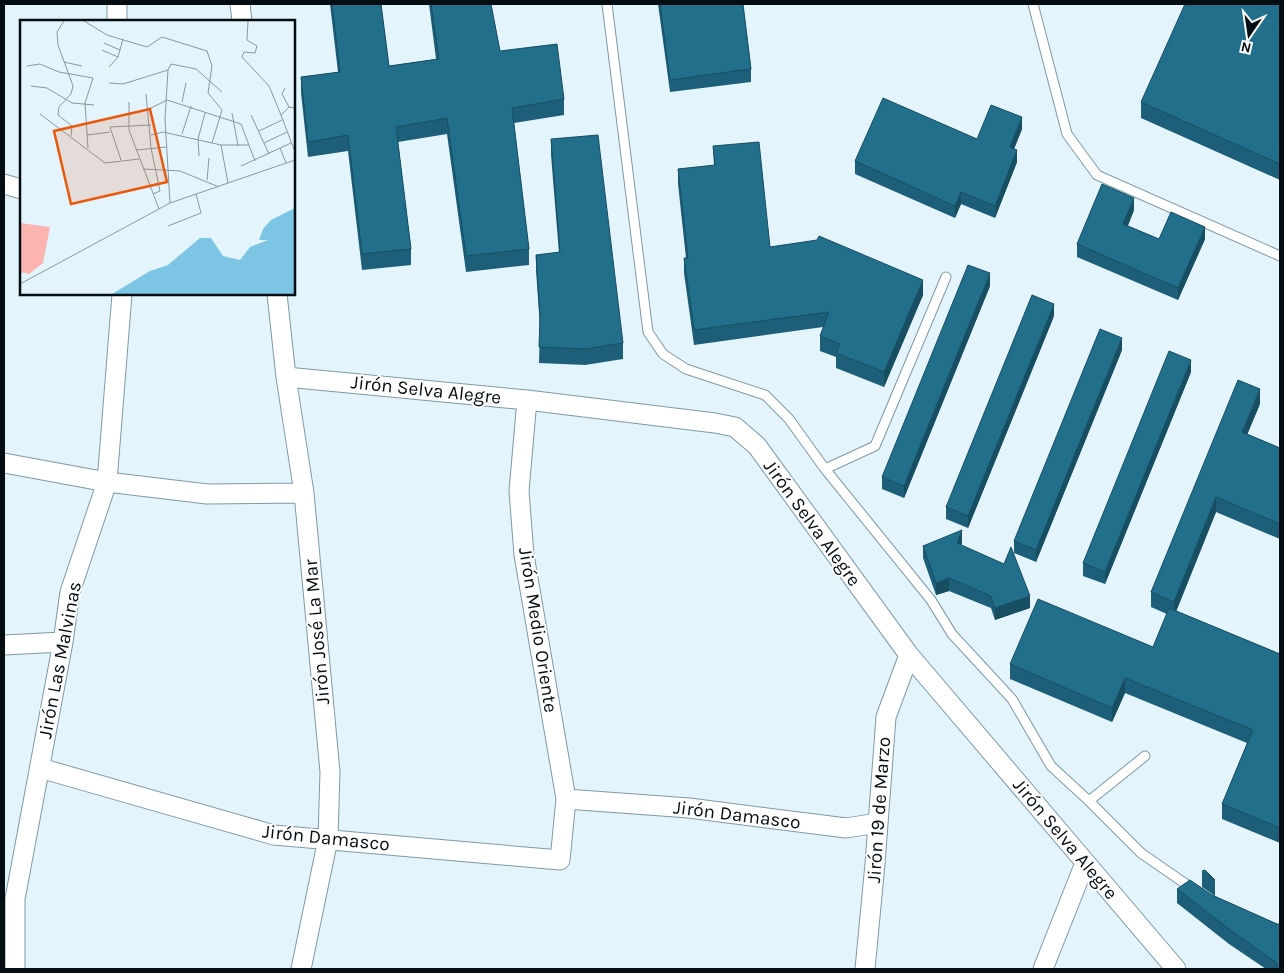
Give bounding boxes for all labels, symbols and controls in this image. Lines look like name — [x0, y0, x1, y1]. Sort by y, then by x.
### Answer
north arrow — [1224, 10, 1274, 60]
inset map — [20, 20, 295, 295]
text: N — [1239, 38, 1253, 57]
street label: Jirón Selva Alegre — [350, 371, 502, 409]
street label: Jirón Selva Alegre — [759, 455, 865, 591]
street label: Jirón Medio Oriente — [514, 546, 562, 714]
street label: Jirón José La Mar — [300, 558, 334, 706]
street label: Jirón Las Malvinas — [34, 580, 86, 740]
street label: Jirón 19 de Marzo — [863, 736, 895, 884]
street label: Jirón Selva Alegre — [1008, 774, 1122, 904]
street label: Jirón Damasco — [672, 796, 802, 834]
street label: Jirón Damasco — [261, 820, 391, 856]

